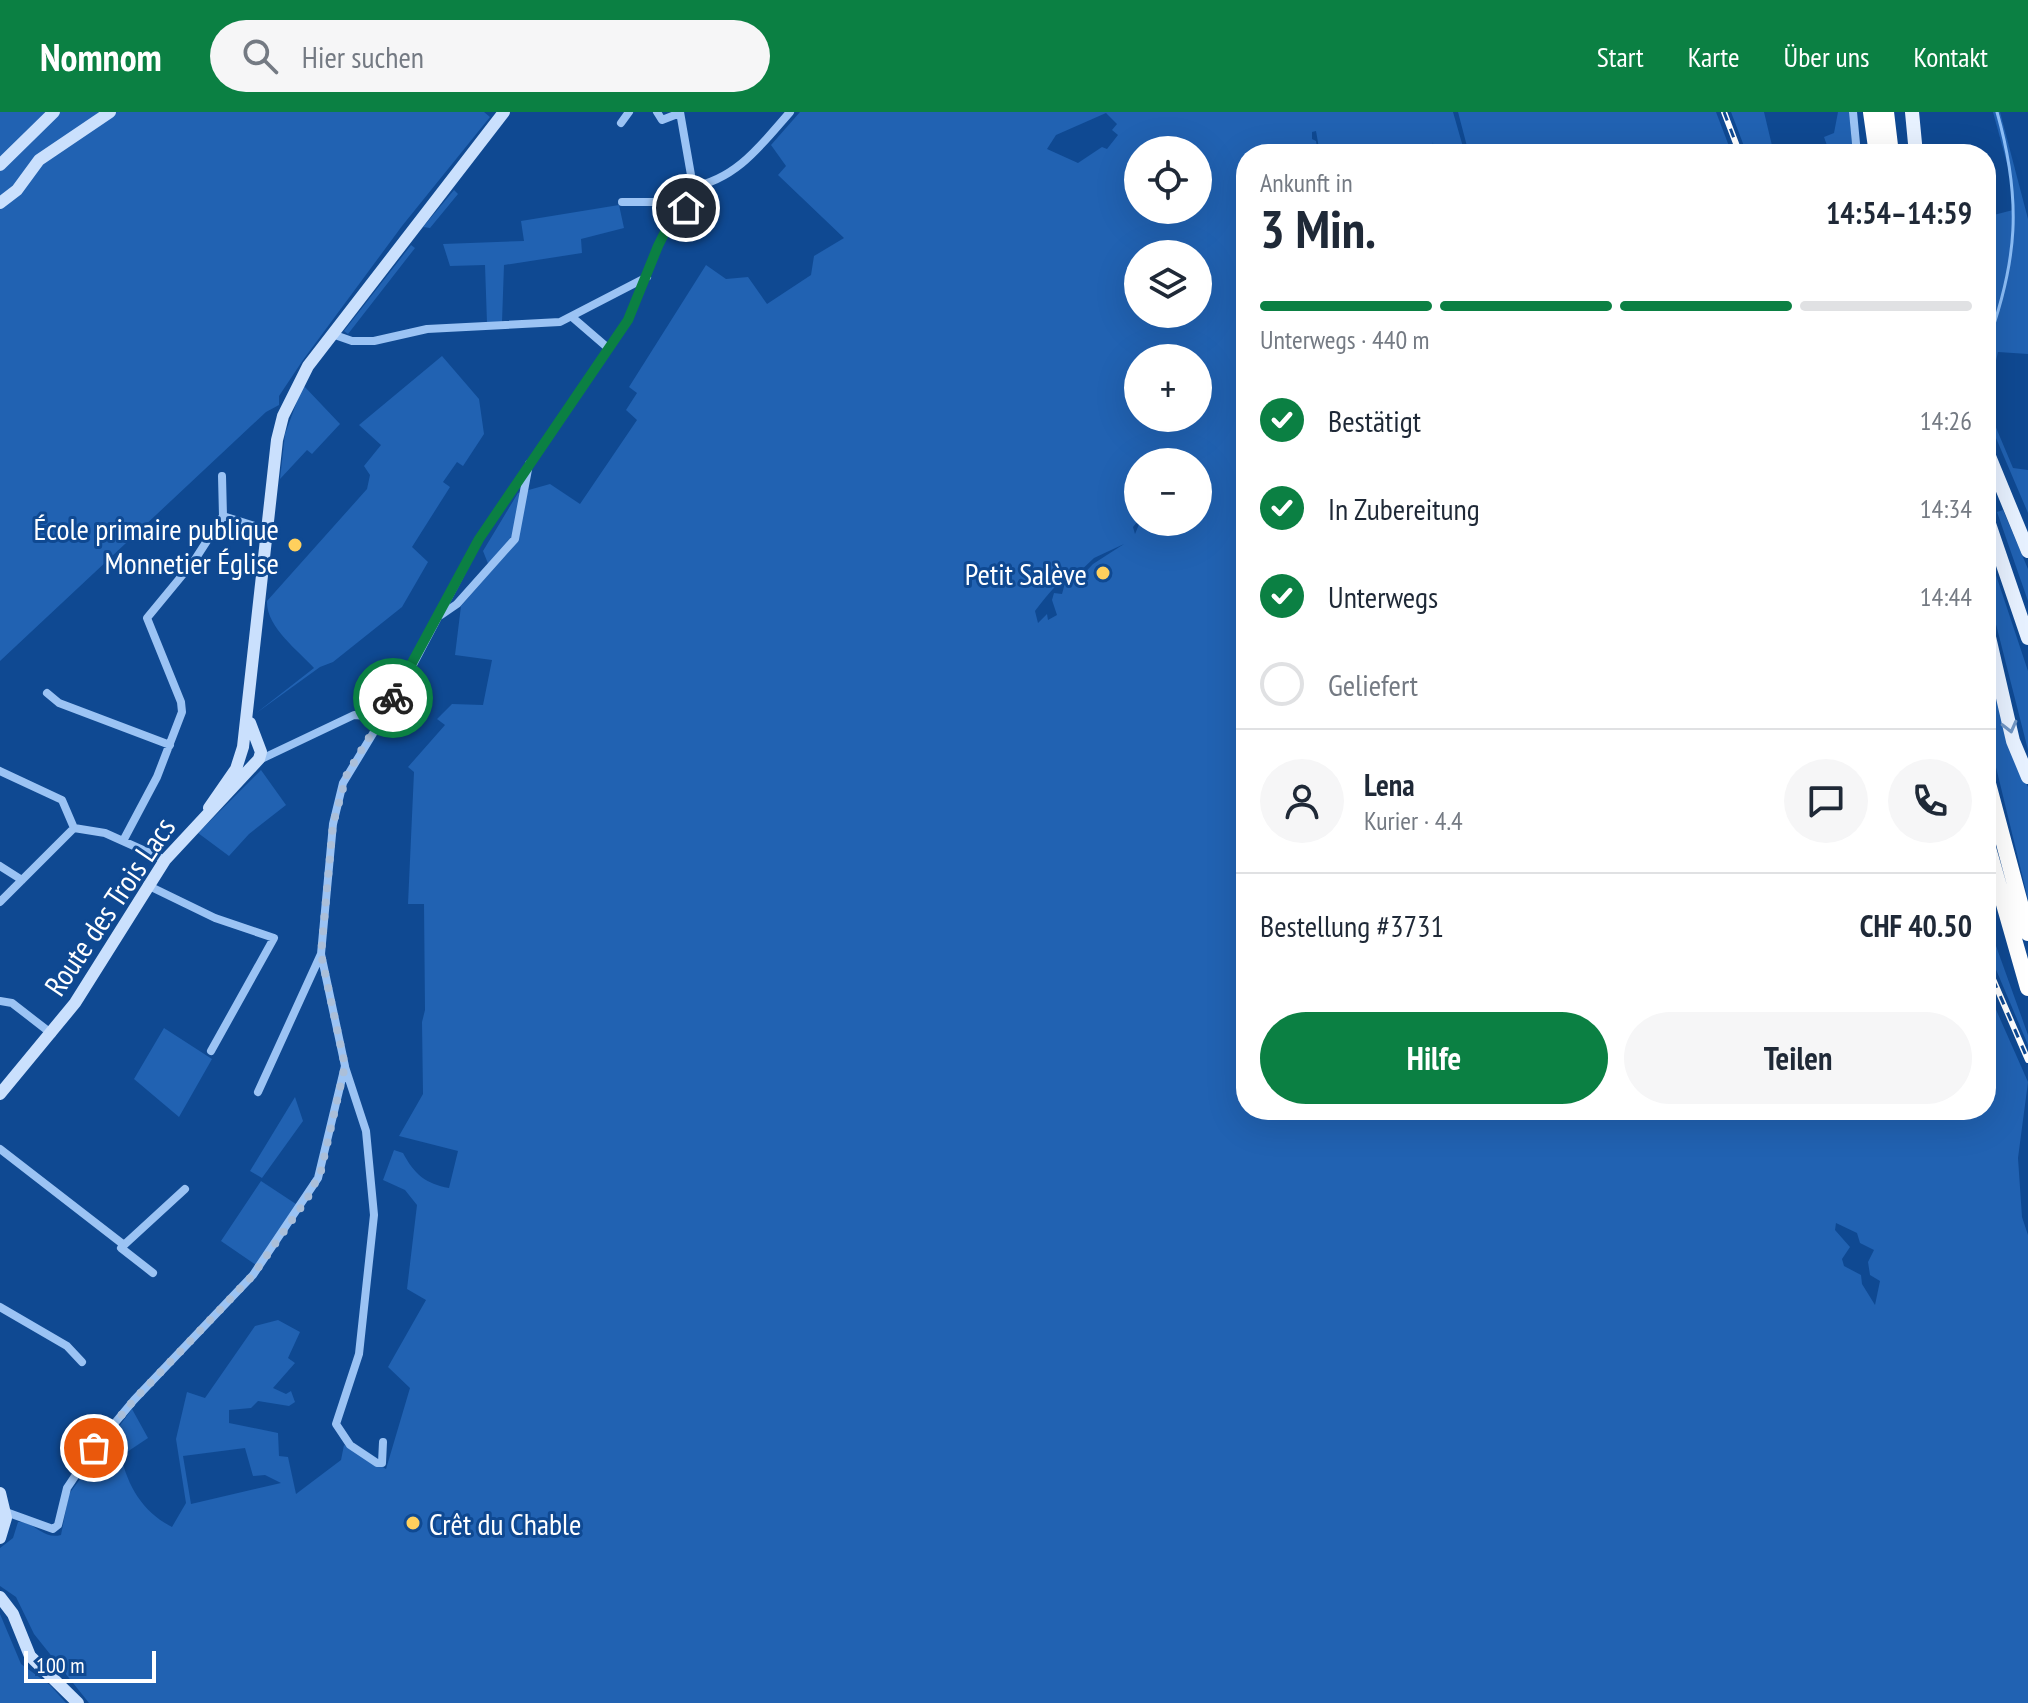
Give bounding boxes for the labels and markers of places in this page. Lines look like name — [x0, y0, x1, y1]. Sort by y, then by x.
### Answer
pin — [652, 174, 720, 242]
place label: École primaire publique Monnetier Église — [34, 509, 279, 582]
marker: École primaire publique Monnetier Église — [286, 536, 304, 554]
place label: Petit Salève — [965, 554, 1087, 593]
marker: Petit Salève — [1094, 564, 1112, 582]
pin — [60, 1414, 128, 1482]
place label: Crêt du Chable — [429, 1504, 581, 1543]
marker: Crêt du Chable — [404, 1514, 422, 1532]

